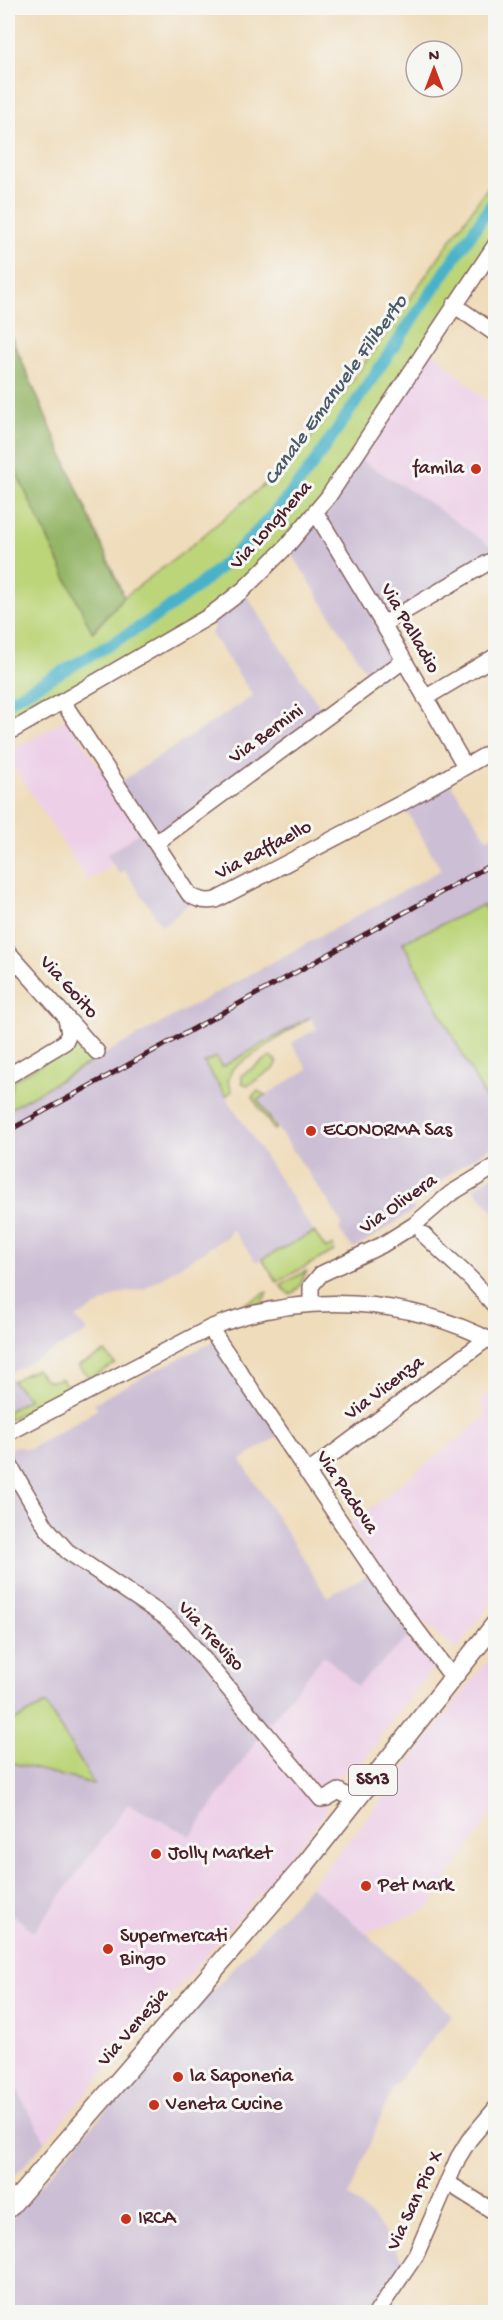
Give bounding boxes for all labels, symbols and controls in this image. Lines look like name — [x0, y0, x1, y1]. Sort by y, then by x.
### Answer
north arrow — [404, 39, 464, 99]
text: N — [429, 48, 440, 67]
water label: Canale Emanuele Filiberto — [260, 290, 415, 491]
place label: famila — [412, 458, 465, 481]
marker: famila — [469, 462, 483, 476]
street label: Via Longhena — [225, 476, 318, 576]
street label: Via Palladio — [374, 579, 444, 678]
street label: Via Bernini — [224, 700, 309, 770]
street label: Via Raffaello — [211, 816, 316, 886]
street label: Via Goito — [33, 951, 102, 1024]
place label: ECONORMA Sas — [323, 1120, 453, 1143]
marker: ECONORMA Sas — [304, 1124, 318, 1138]
street label: Via Olivera — [355, 1169, 443, 1241]
street label: Via Vicenza — [340, 1351, 430, 1427]
street label: Via Padova — [309, 1446, 383, 1540]
street label: Via Treviso — [171, 1597, 248, 1677]
road number: SS13 — [349, 1765, 397, 1795]
place label: Jolly Market — [168, 1843, 274, 1866]
marker: Jolly Market — [149, 1847, 163, 1861]
place label: Pet Mark — [377, 1875, 455, 1898]
marker: Pet Mark — [359, 1879, 373, 1893]
place label: Supermercati Bingo — [119, 1926, 228, 1972]
marker: Supermercati Bingo — [101, 1942, 115, 1956]
street label: Via Venezia — [93, 1983, 175, 2073]
place label: la Saponeria — [190, 2066, 294, 2089]
marker: la Saponeria — [171, 2070, 185, 2084]
place label: Veneta Cucine — [165, 2094, 283, 2117]
marker: Veneta Cucine — [147, 2098, 161, 2112]
street label: Via San Pio X — [383, 2146, 450, 2255]
place label: IRCA — [138, 2208, 177, 2231]
marker: IRCA — [119, 2212, 133, 2226]

